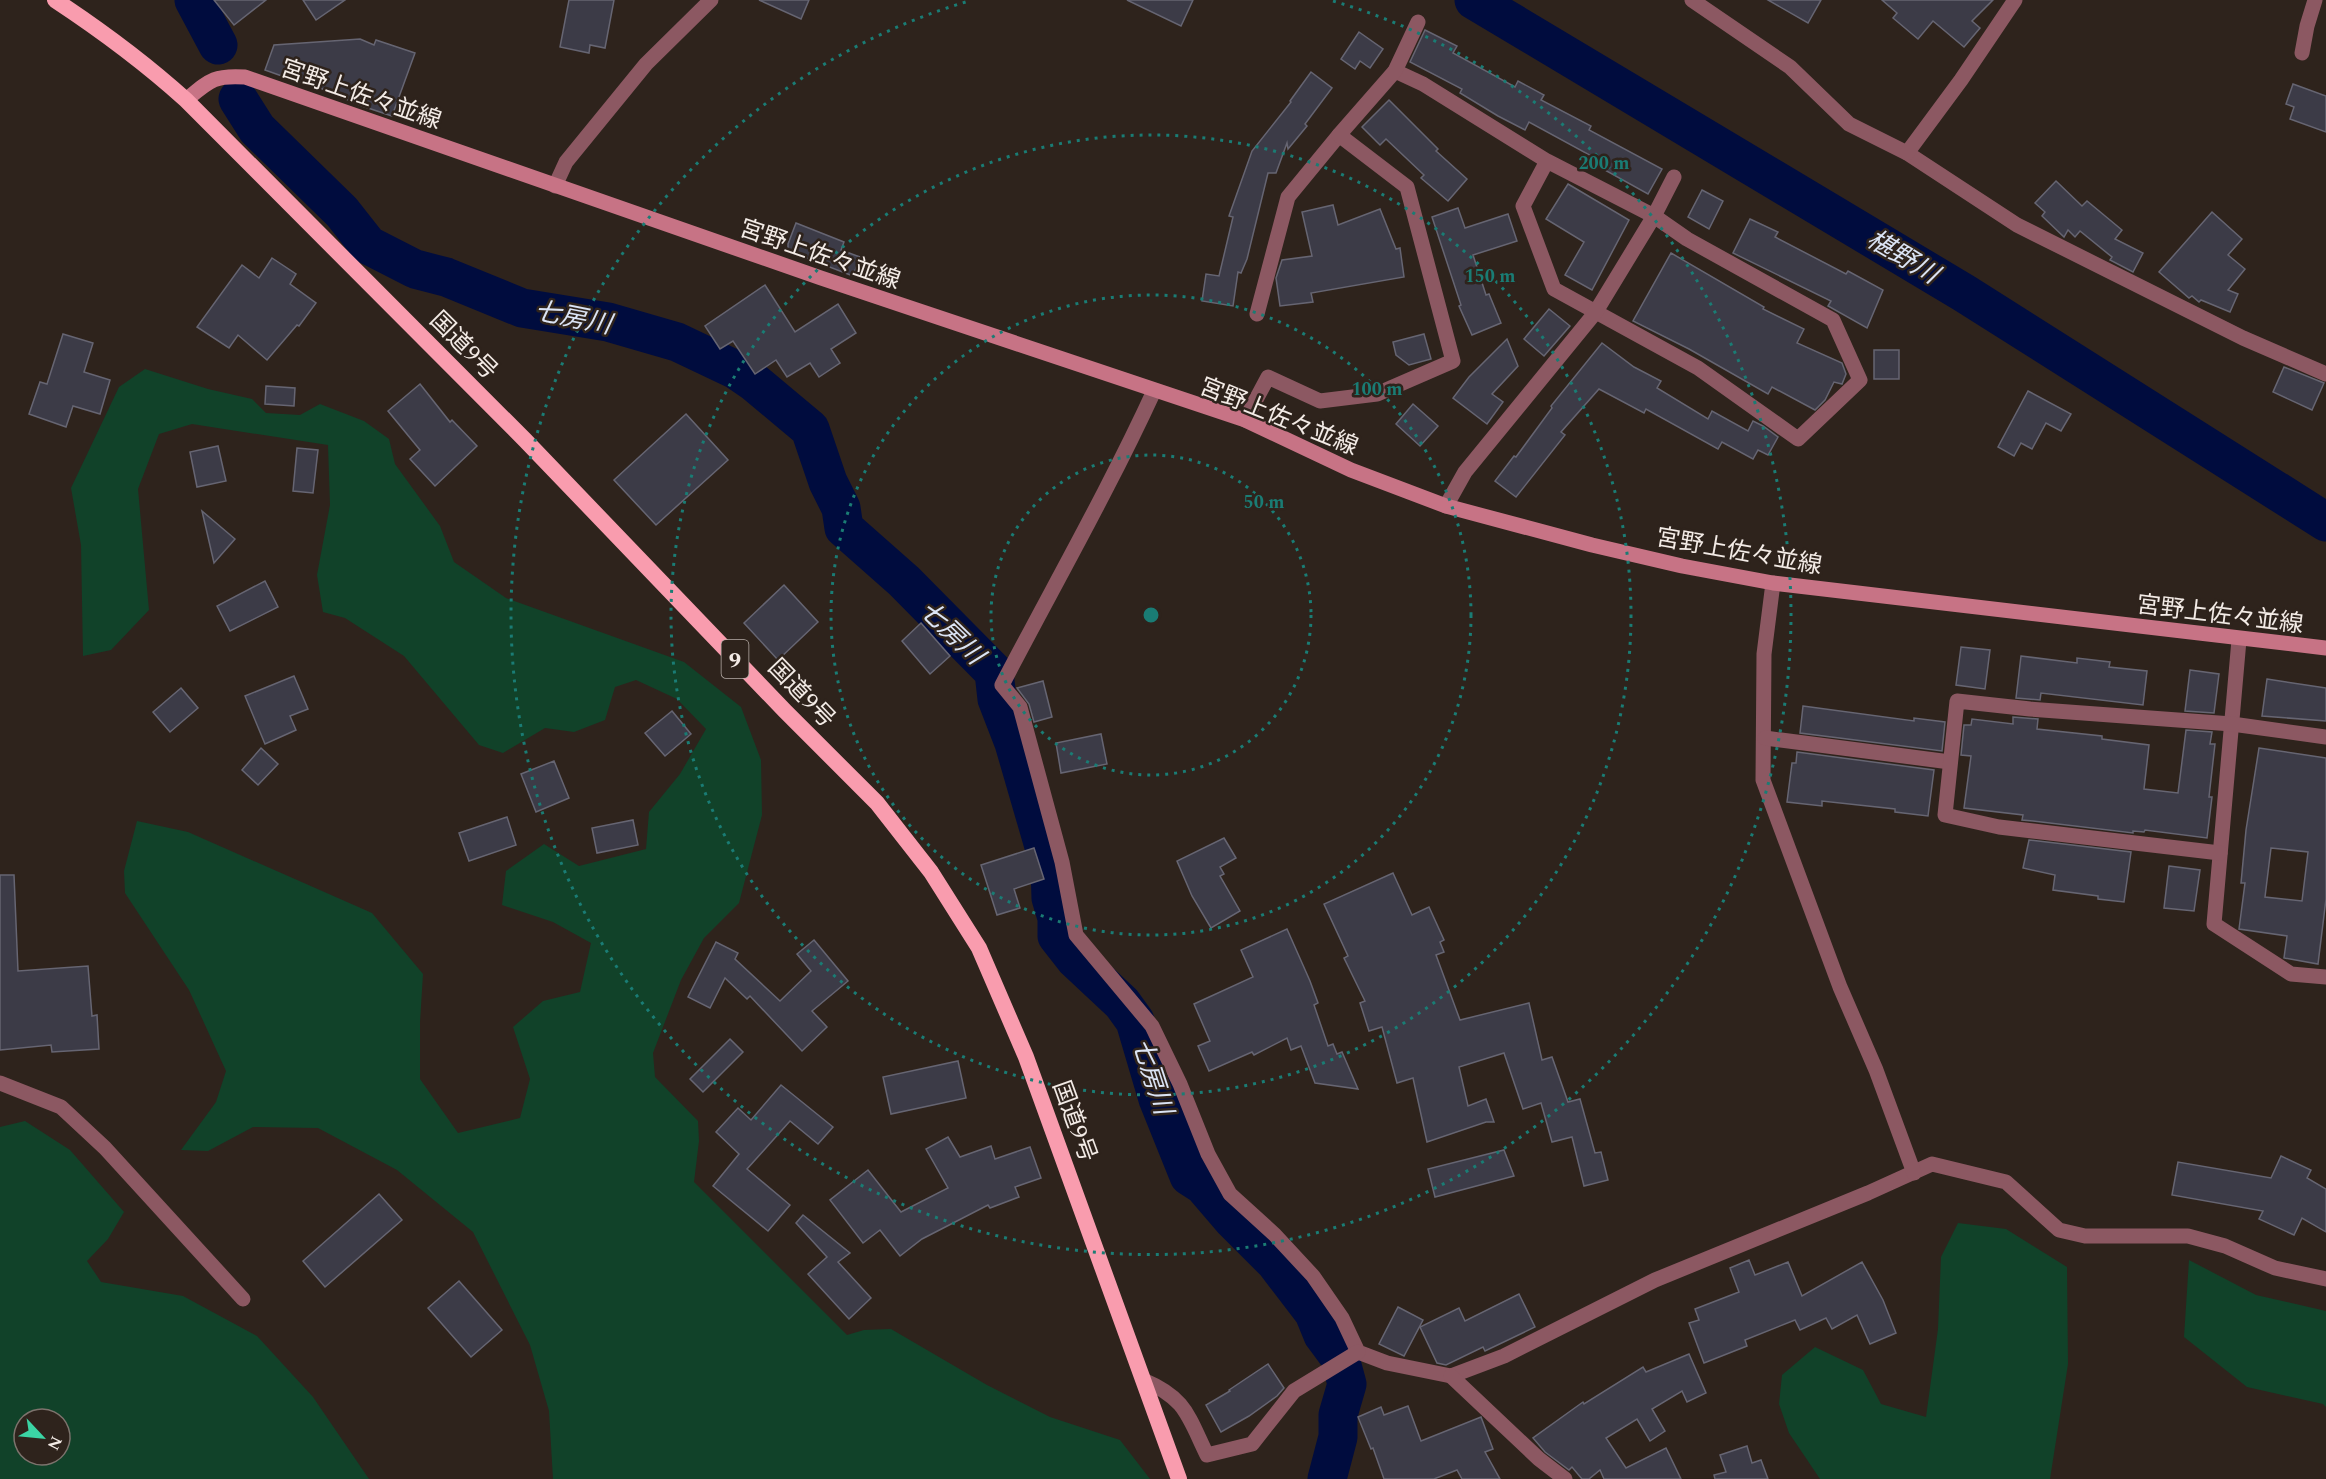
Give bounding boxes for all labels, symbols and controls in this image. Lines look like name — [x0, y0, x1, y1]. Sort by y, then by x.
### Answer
street label: 宮野上佐々並線 — [275, 51, 446, 139]
text: 200 m — [1578, 150, 1630, 177]
street label: 宮野上佐々並線 — [734, 211, 905, 299]
water label: 椹野川 — [1859, 220, 1949, 296]
text: 150 m — [1464, 263, 1516, 290]
water label: 七房川 — [531, 291, 618, 346]
street label: 国道9号 — [421, 303, 506, 388]
street label: 宮野上佐々並線 — [1194, 369, 1363, 465]
text: 100 m — [1351, 376, 1403, 403]
text: 50 m — [1244, 489, 1284, 516]
street label: 宮野上佐々並線 — [1653, 520, 1825, 584]
street label: 宮野上佐々並線 — [2134, 587, 2305, 643]
water label: 七房川 — [909, 591, 995, 676]
centre of rings — [1141, 605, 1161, 625]
road number: 9 — [722, 640, 748, 678]
street label: 国道9号 — [759, 651, 843, 736]
water label: 七房川 — [1121, 1033, 1184, 1122]
street label: 国道9号 — [1043, 1076, 1105, 1167]
north arrow — [12, 1407, 72, 1467]
text: N — [41, 1432, 68, 1454]

